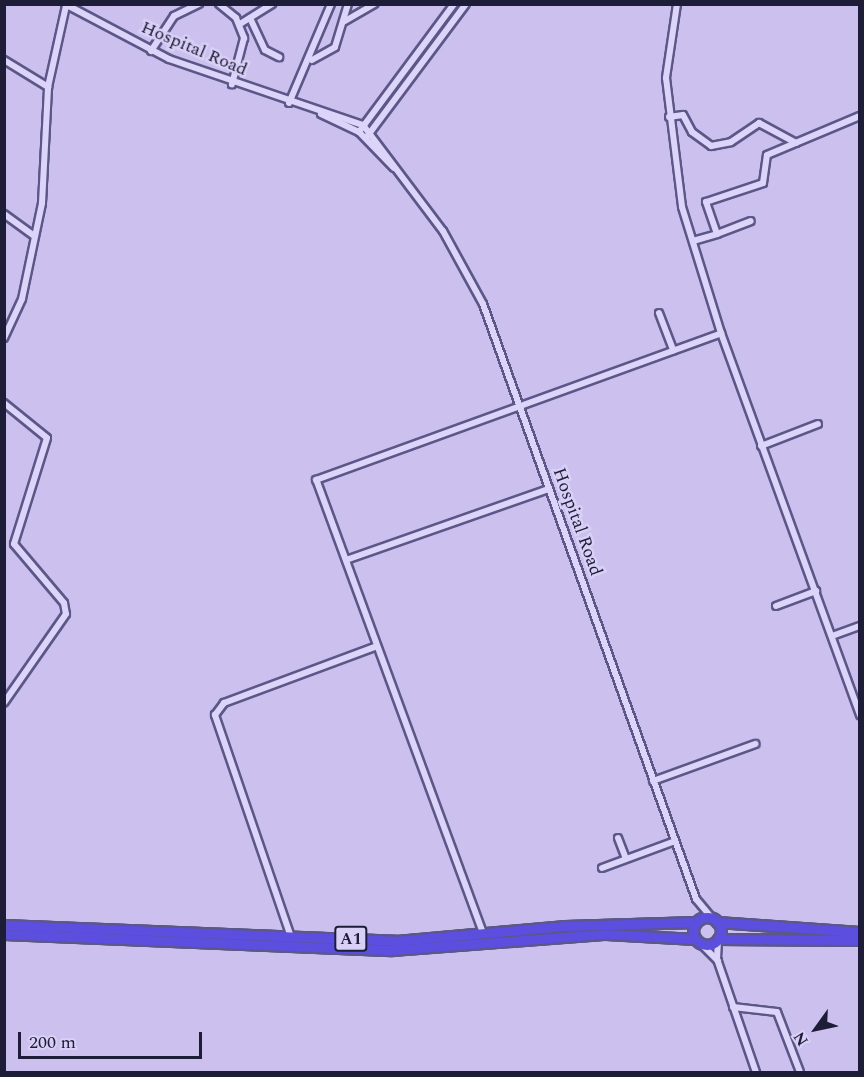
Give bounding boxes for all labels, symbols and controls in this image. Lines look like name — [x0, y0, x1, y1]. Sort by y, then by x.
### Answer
street label: Hospital Road — [138, 17, 250, 81]
street label: Hospital Road — [547, 465, 607, 579]
road number: A1 — [333, 926, 369, 952]
north arrow — [786, 999, 846, 1059]
scale bar — [21, 1020, 206, 1058]
text: N — [787, 1027, 815, 1051]
text: 200 m — [29, 1029, 76, 1056]

